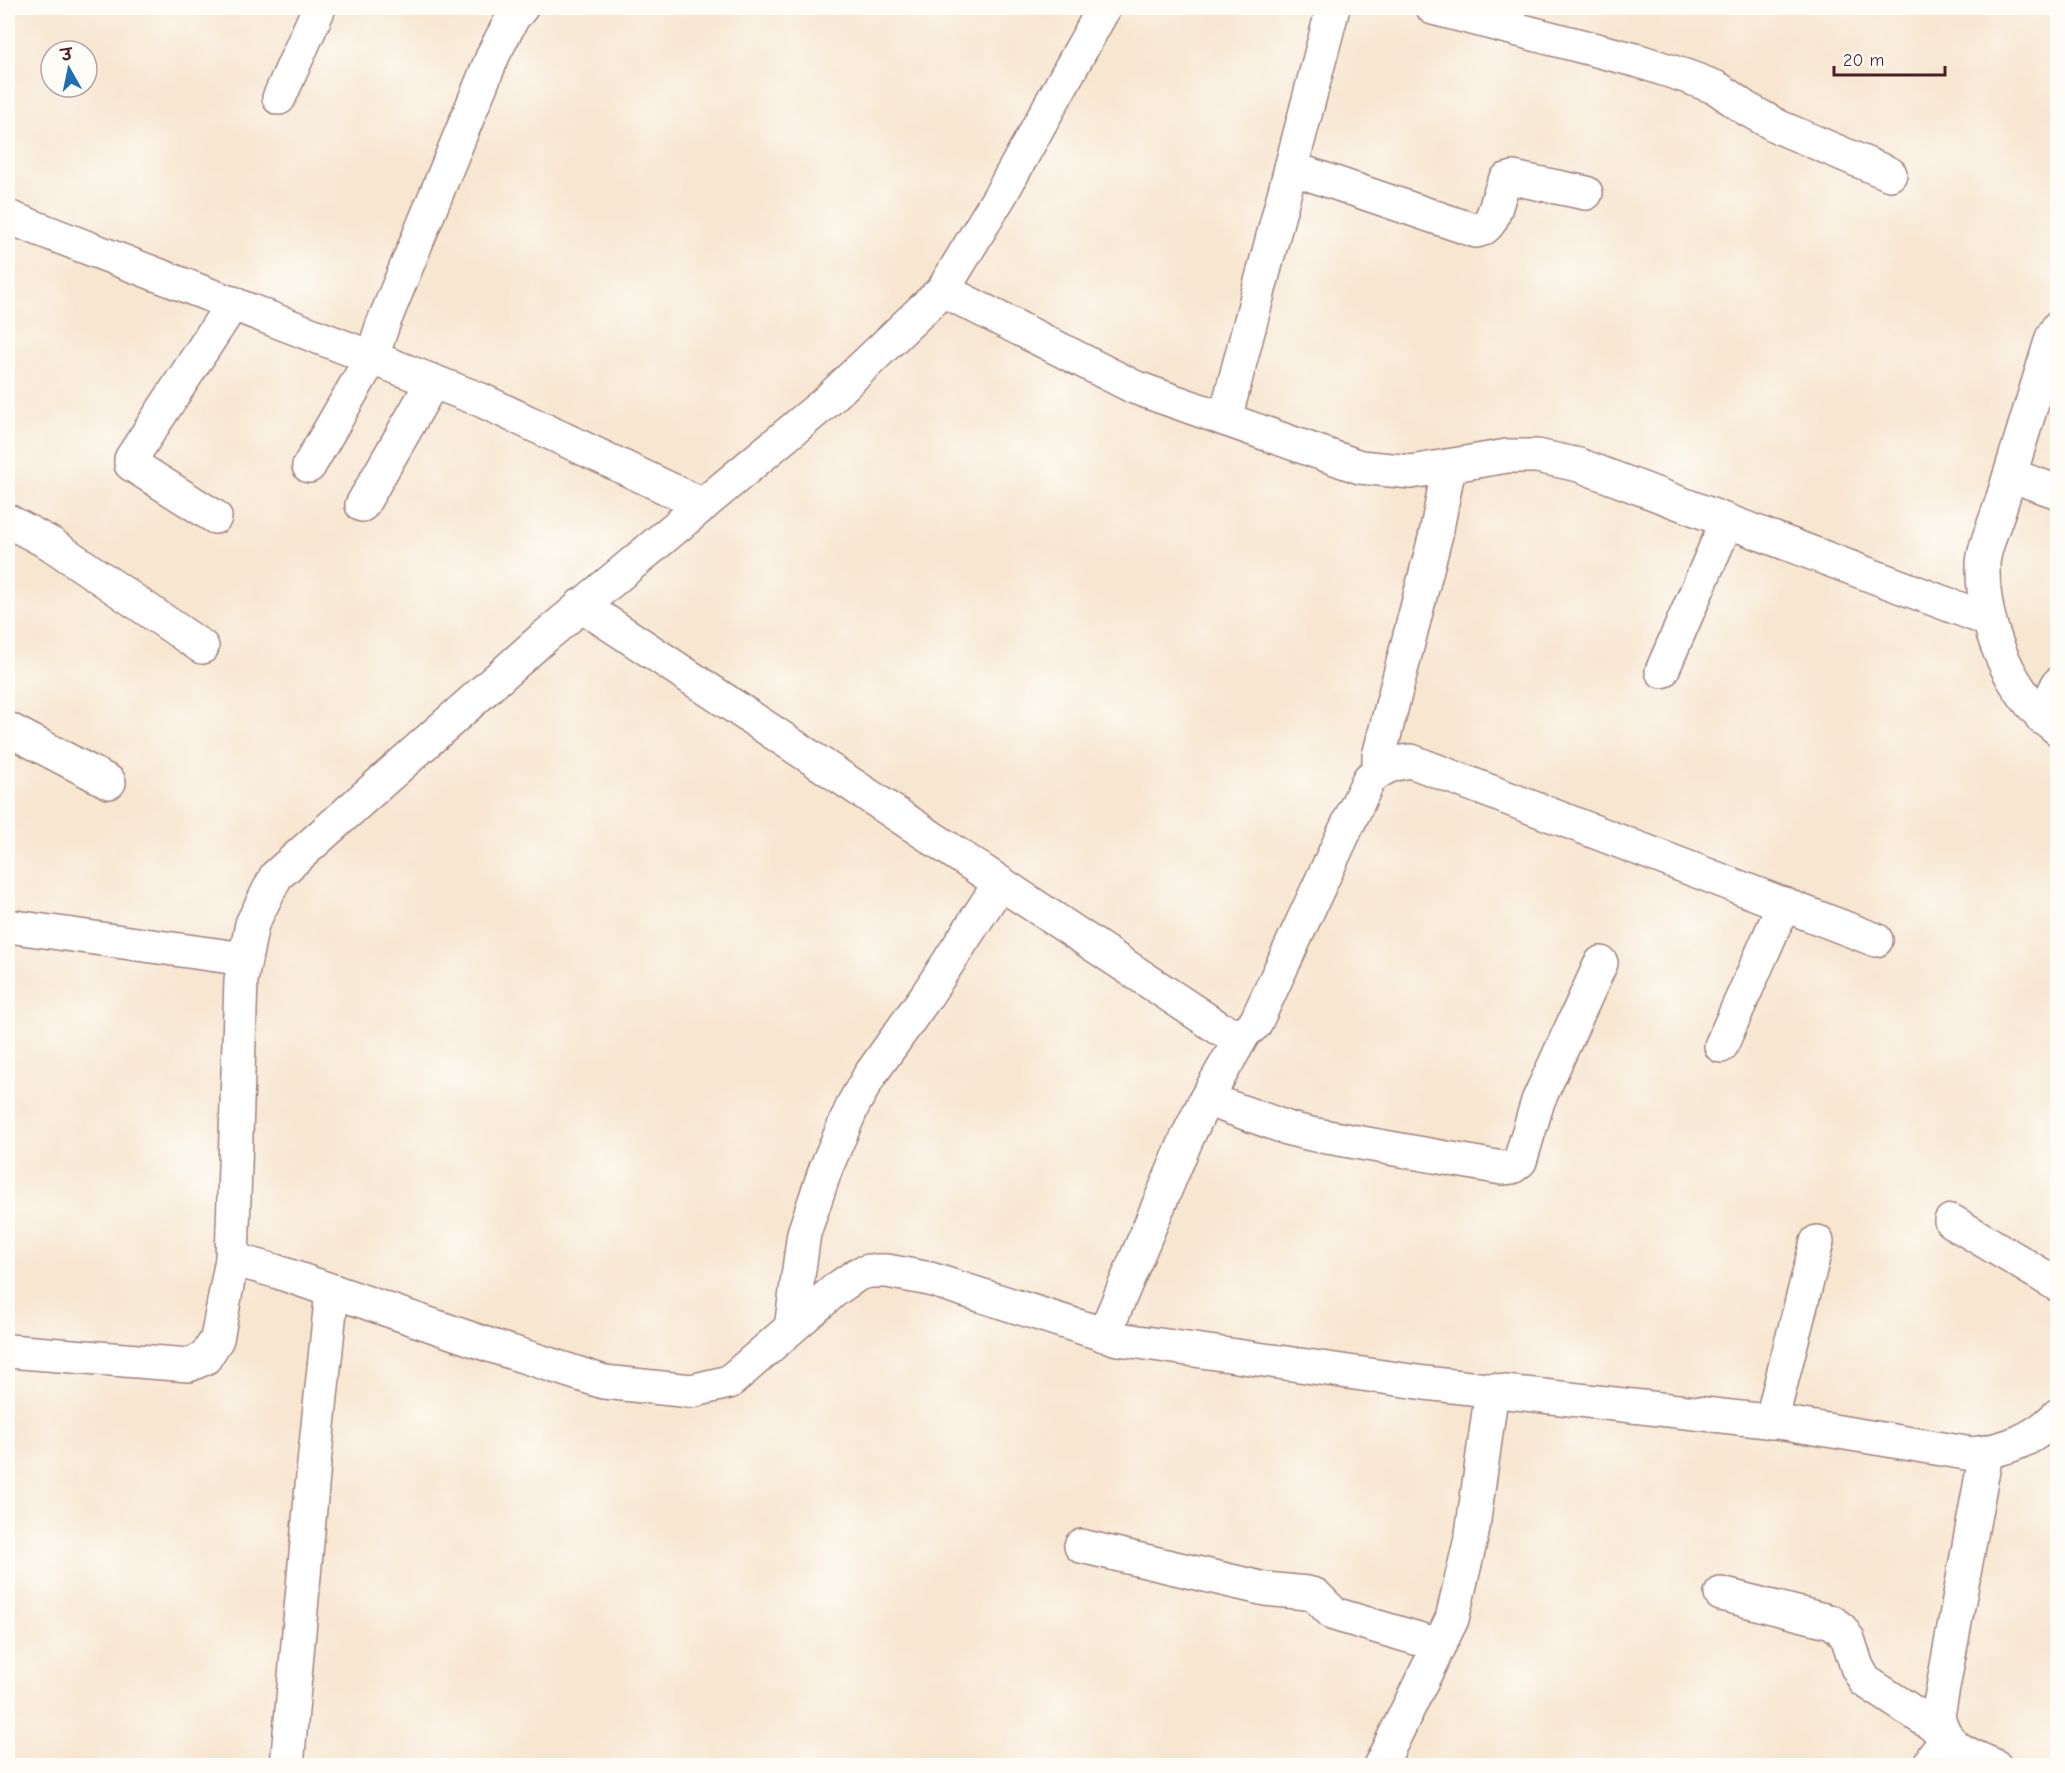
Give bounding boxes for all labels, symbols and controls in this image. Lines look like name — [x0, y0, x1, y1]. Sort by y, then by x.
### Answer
north arrow — [39, 39, 99, 99]
scale bar — [1834, 39, 1945, 77]
text: उ — [58, 45, 75, 65]
text: 20 m — [1843, 50, 1884, 71]

